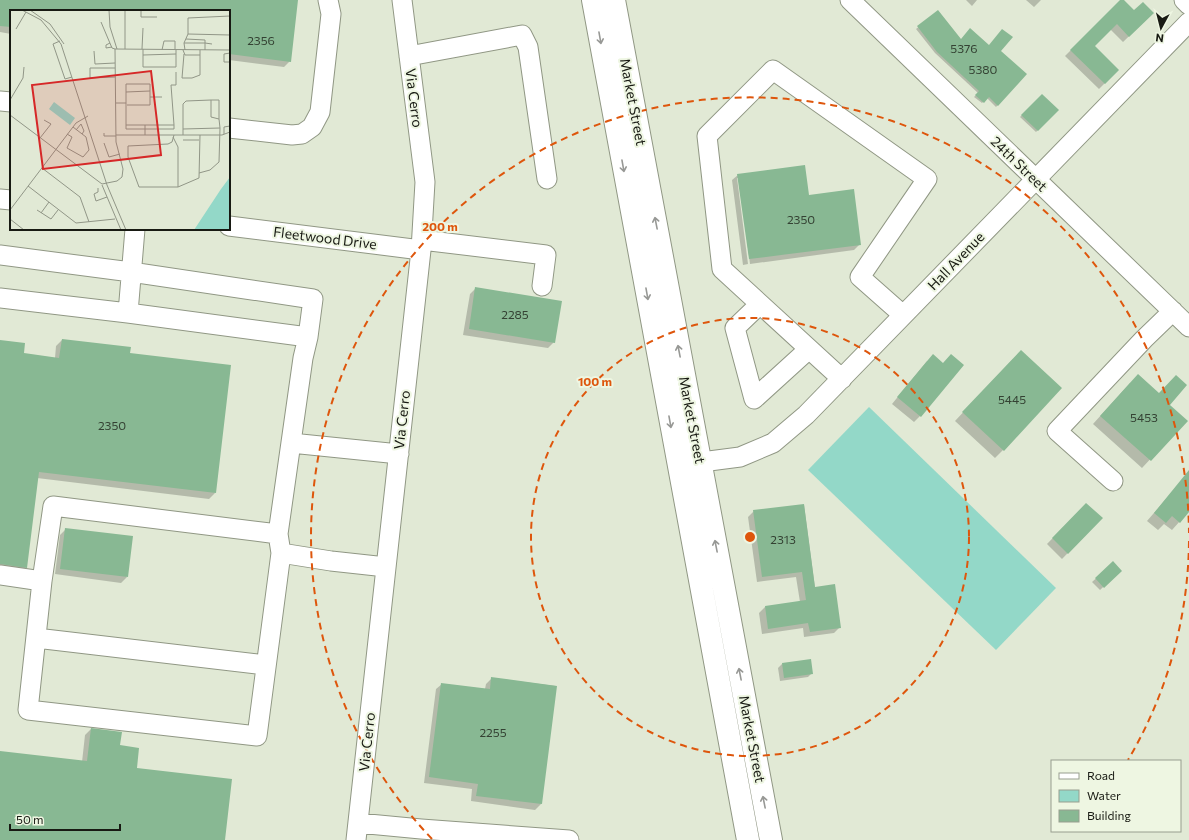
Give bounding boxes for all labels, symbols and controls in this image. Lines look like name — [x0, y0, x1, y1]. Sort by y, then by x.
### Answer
north arrow — [1141, 8, 1181, 48]
inset map — [10, 10, 230, 230]
one-way arrow — [596, 31, 604, 44]
text: N — [1155, 31, 1165, 45]
house number: 2356 — [247, 33, 275, 47]
house number: 5376 — [950, 41, 978, 55]
street label: Market Street — [617, 57, 650, 147]
house number: 5380 — [969, 62, 998, 76]
street label: Via Cerro — [402, 67, 427, 129]
street label: 24th Street — [988, 133, 1051, 195]
one-way arrow — [619, 159, 627, 172]
house number: 2350 — [787, 212, 815, 226]
one-way arrow — [651, 217, 659, 230]
text: 200 m — [422, 219, 458, 233]
street label: Fleetwood Drive — [272, 223, 378, 252]
street label: Hall Avenue — [924, 228, 988, 293]
one-way arrow — [643, 287, 651, 300]
house number: 2285 — [501, 307, 529, 321]
one-way arrow — [675, 345, 683, 358]
text: 100 m — [578, 374, 612, 388]
street label: Market Street — [676, 375, 709, 465]
street label: Via Cerro — [390, 389, 413, 450]
house number: 5445 — [998, 392, 1026, 406]
house number: 5453 — [1130, 410, 1158, 424]
one-way arrow — [667, 415, 675, 428]
house number: 2350 — [98, 418, 126, 432]
centre of rings — [743, 530, 757, 544]
house number: 2313 — [770, 532, 796, 546]
one-way arrow — [712, 540, 720, 553]
one-way arrow — [736, 668, 744, 681]
street label: Market Street — [736, 694, 769, 784]
street label: Via Cerro — [355, 711, 378, 772]
house number: 2255 — [479, 725, 507, 739]
legend — [1051, 760, 1181, 832]
text: Road — [1087, 768, 1115, 782]
text: Water — [1087, 788, 1121, 802]
one-way arrow — [760, 796, 768, 809]
scale bar — [10, 806, 120, 832]
text: Building — [1087, 808, 1131, 822]
text: 50 m — [16, 812, 44, 826]

